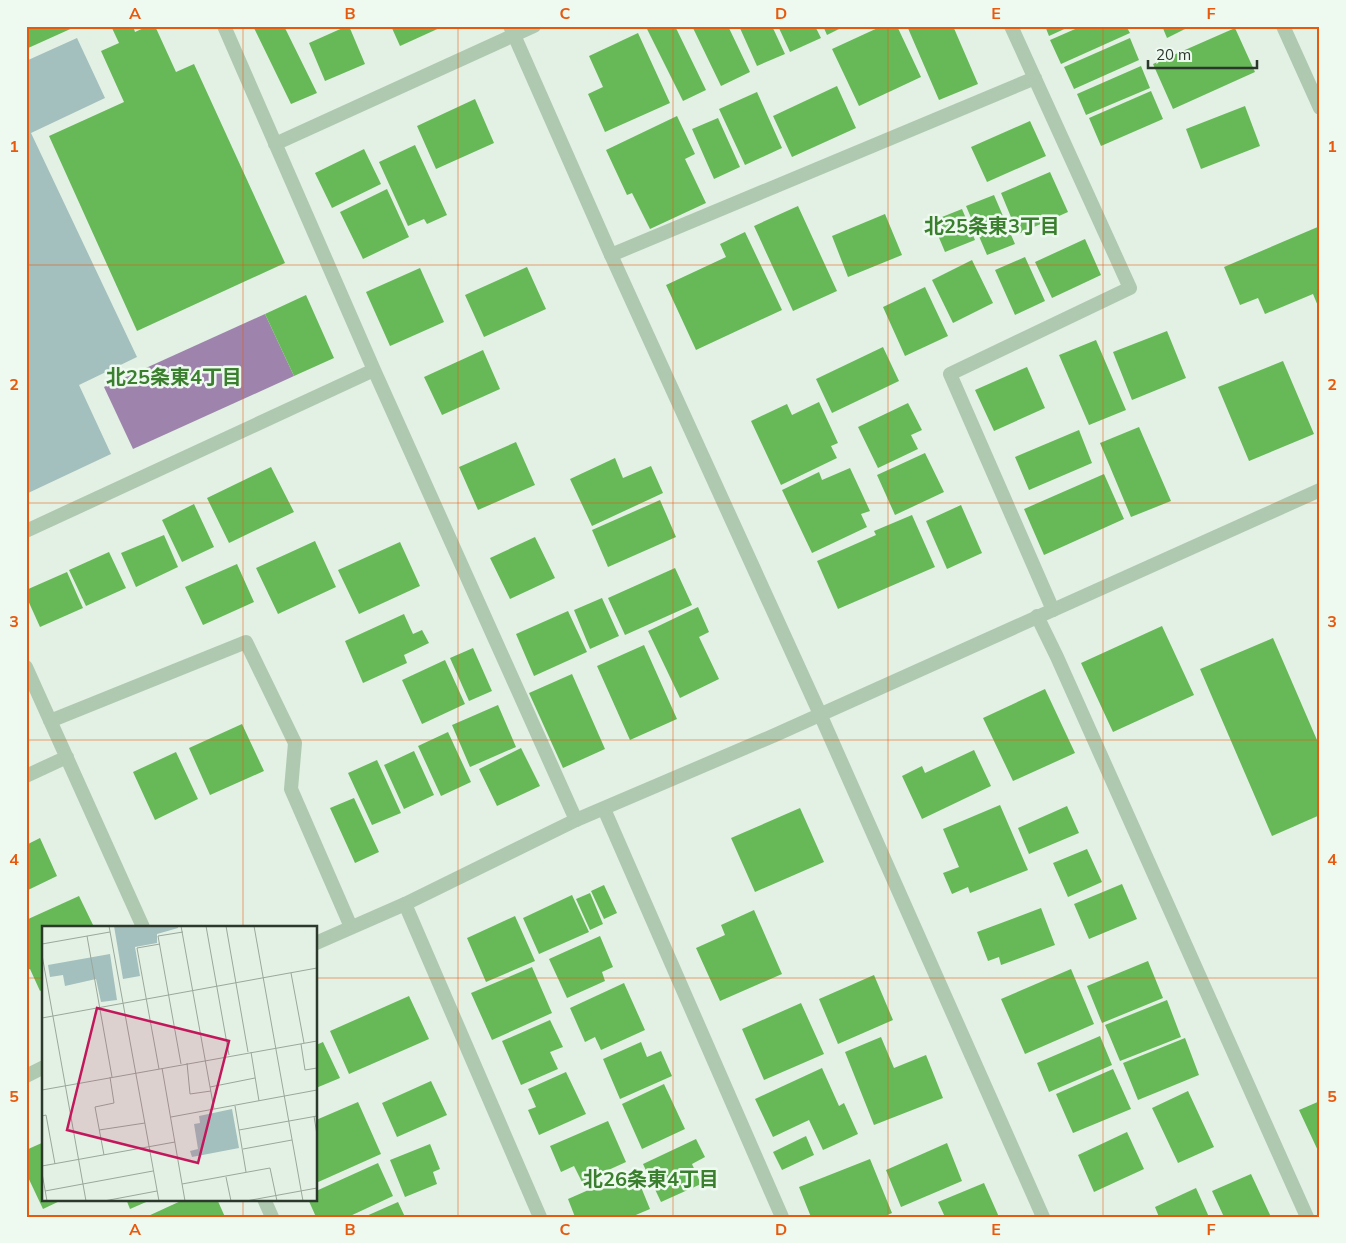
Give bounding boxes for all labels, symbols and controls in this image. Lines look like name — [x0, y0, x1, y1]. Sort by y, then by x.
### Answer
text: A — [129, 3, 141, 23]
text: B — [344, 3, 356, 23]
text: C — [560, 3, 571, 23]
text: D — [775, 3, 787, 23]
text: E — [991, 3, 1001, 23]
text: F — [1206, 3, 1216, 23]
scale bar — [1148, 38, 1257, 70]
text: 20 m — [1156, 45, 1191, 64]
text: 1 — [9, 136, 19, 156]
text: 1 — [1327, 136, 1337, 156]
district label: 北25条東3丁目 — [924, 213, 1060, 238]
district label: 北25条東4丁目 — [106, 364, 242, 389]
text: 2 — [9, 374, 19, 394]
text: 2 — [1327, 374, 1337, 394]
text: 3 — [9, 611, 19, 631]
text: 3 — [1327, 611, 1337, 631]
text: 4 — [9, 849, 19, 869]
text: 4 — [1327, 849, 1337, 869]
inset map — [42, 926, 318, 1200]
text: 5 — [9, 1086, 19, 1106]
text: 5 — [1327, 1086, 1337, 1106]
district label: 北26条東4丁目 — [583, 1166, 719, 1191]
text: A — [129, 1219, 141, 1239]
text: B — [344, 1219, 356, 1239]
text: C — [560, 1219, 571, 1239]
text: D — [775, 1219, 787, 1239]
text: E — [991, 1219, 1001, 1239]
text: F — [1206, 1219, 1216, 1239]

